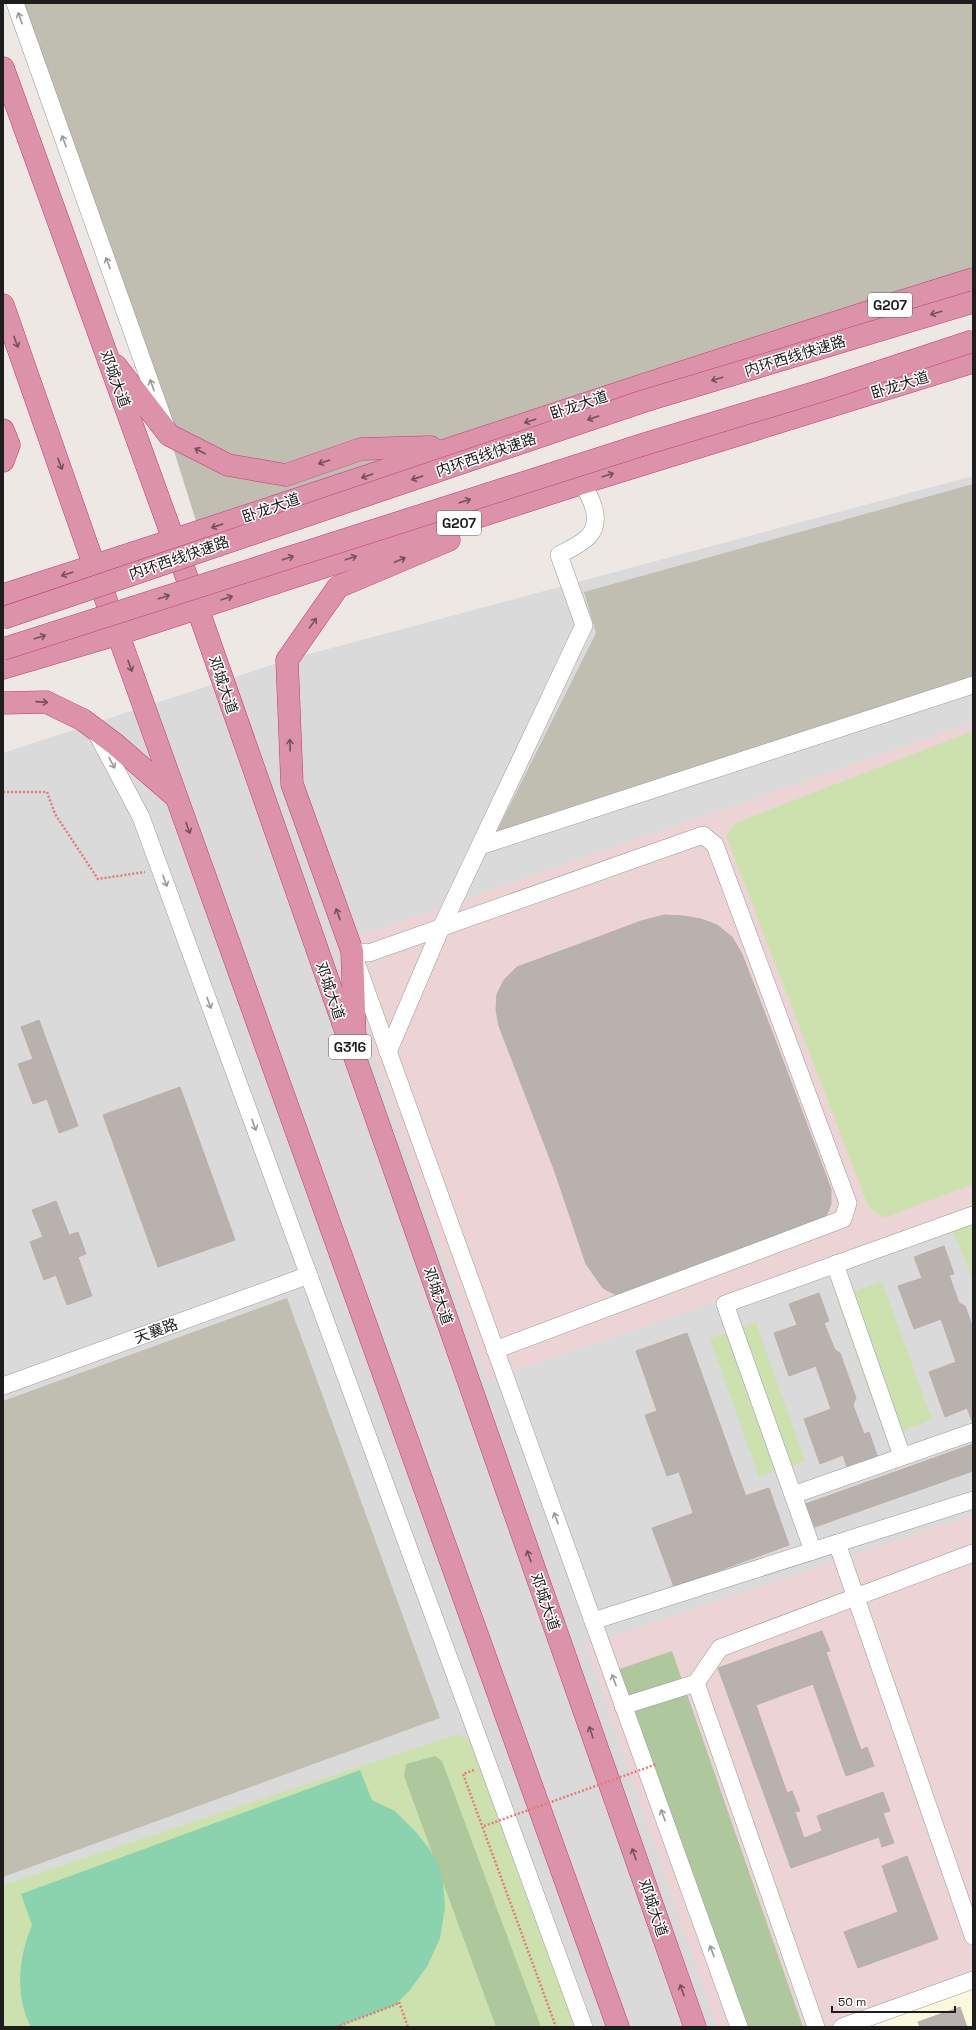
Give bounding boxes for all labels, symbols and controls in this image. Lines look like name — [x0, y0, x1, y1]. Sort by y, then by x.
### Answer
one-way arrow — [16, 12, 23, 25]
one-way arrow — [60, 134, 67, 147]
one-way arrow — [103, 257, 111, 269]
road number: G207 — [868, 293, 912, 317]
one-way arrow — [929, 310, 942, 317]
street label: 内环西线快速路 — [742, 331, 848, 380]
one-way arrow — [13, 335, 20, 348]
street label: 邓城大道 — [96, 347, 135, 410]
street label: 卧龙大道 — [868, 367, 931, 402]
one-way arrow — [711, 376, 724, 383]
one-way arrow — [147, 380, 155, 392]
street label: 卧龙大道 — [547, 386, 610, 423]
one-way arrow — [588, 415, 600, 423]
one-way arrow — [525, 418, 537, 426]
street label: 内环西线快速路 — [433, 428, 539, 481]
one-way arrow — [194, 447, 206, 454]
one-way arrow — [56, 458, 64, 470]
one-way arrow — [317, 459, 330, 466]
one-way arrow — [601, 471, 614, 478]
one-way arrow — [361, 472, 373, 480]
one-way arrow — [411, 475, 424, 482]
street label: 卧龙大道 — [239, 489, 302, 526]
one-way arrow — [458, 497, 471, 504]
road number: G207 — [437, 511, 481, 535]
one-way arrow — [211, 523, 224, 530]
street label: 内环西线快速路 — [126, 531, 232, 584]
one-way arrow — [281, 554, 294, 561]
one-way arrow — [344, 554, 357, 561]
one-way arrow — [394, 556, 406, 564]
one-way arrow — [61, 571, 73, 579]
one-way arrow — [157, 593, 170, 600]
one-way arrow — [221, 594, 234, 601]
one-way arrow — [309, 618, 317, 629]
one-way arrow — [34, 633, 47, 640]
street label: 邓城大道 — [205, 653, 242, 716]
one-way arrow — [127, 660, 135, 672]
one-way arrow — [35, 699, 48, 706]
one-way arrow — [286, 739, 294, 752]
one-way arrow — [109, 756, 117, 768]
one-way arrow — [185, 822, 193, 834]
one-way arrow — [162, 875, 169, 888]
one-way arrow — [334, 909, 342, 921]
street label: 邓城大道 — [312, 959, 349, 1022]
one-way arrow — [206, 997, 214, 1009]
road number: G316 — [329, 1035, 371, 1059]
one-way arrow — [251, 1119, 258, 1132]
street label: 邓城大道 — [420, 1264, 457, 1327]
street label: 天襄路 — [131, 1314, 180, 1347]
one-way arrow — [551, 1512, 559, 1524]
one-way arrow — [525, 1550, 532, 1563]
street label: 邓城大道 — [527, 1570, 564, 1633]
one-way arrow — [609, 1674, 617, 1686]
one-way arrow — [586, 1726, 594, 1738]
one-way arrow — [658, 1810, 666, 1822]
one-way arrow — [630, 1848, 637, 1861]
street label: 邓城大道 — [635, 1876, 672, 1939]
one-way arrow — [707, 1945, 715, 1957]
one-way arrow — [677, 1985, 685, 1997]
scale bar — [832, 1988, 955, 2014]
text: 50 m — [838, 1994, 866, 2010]

